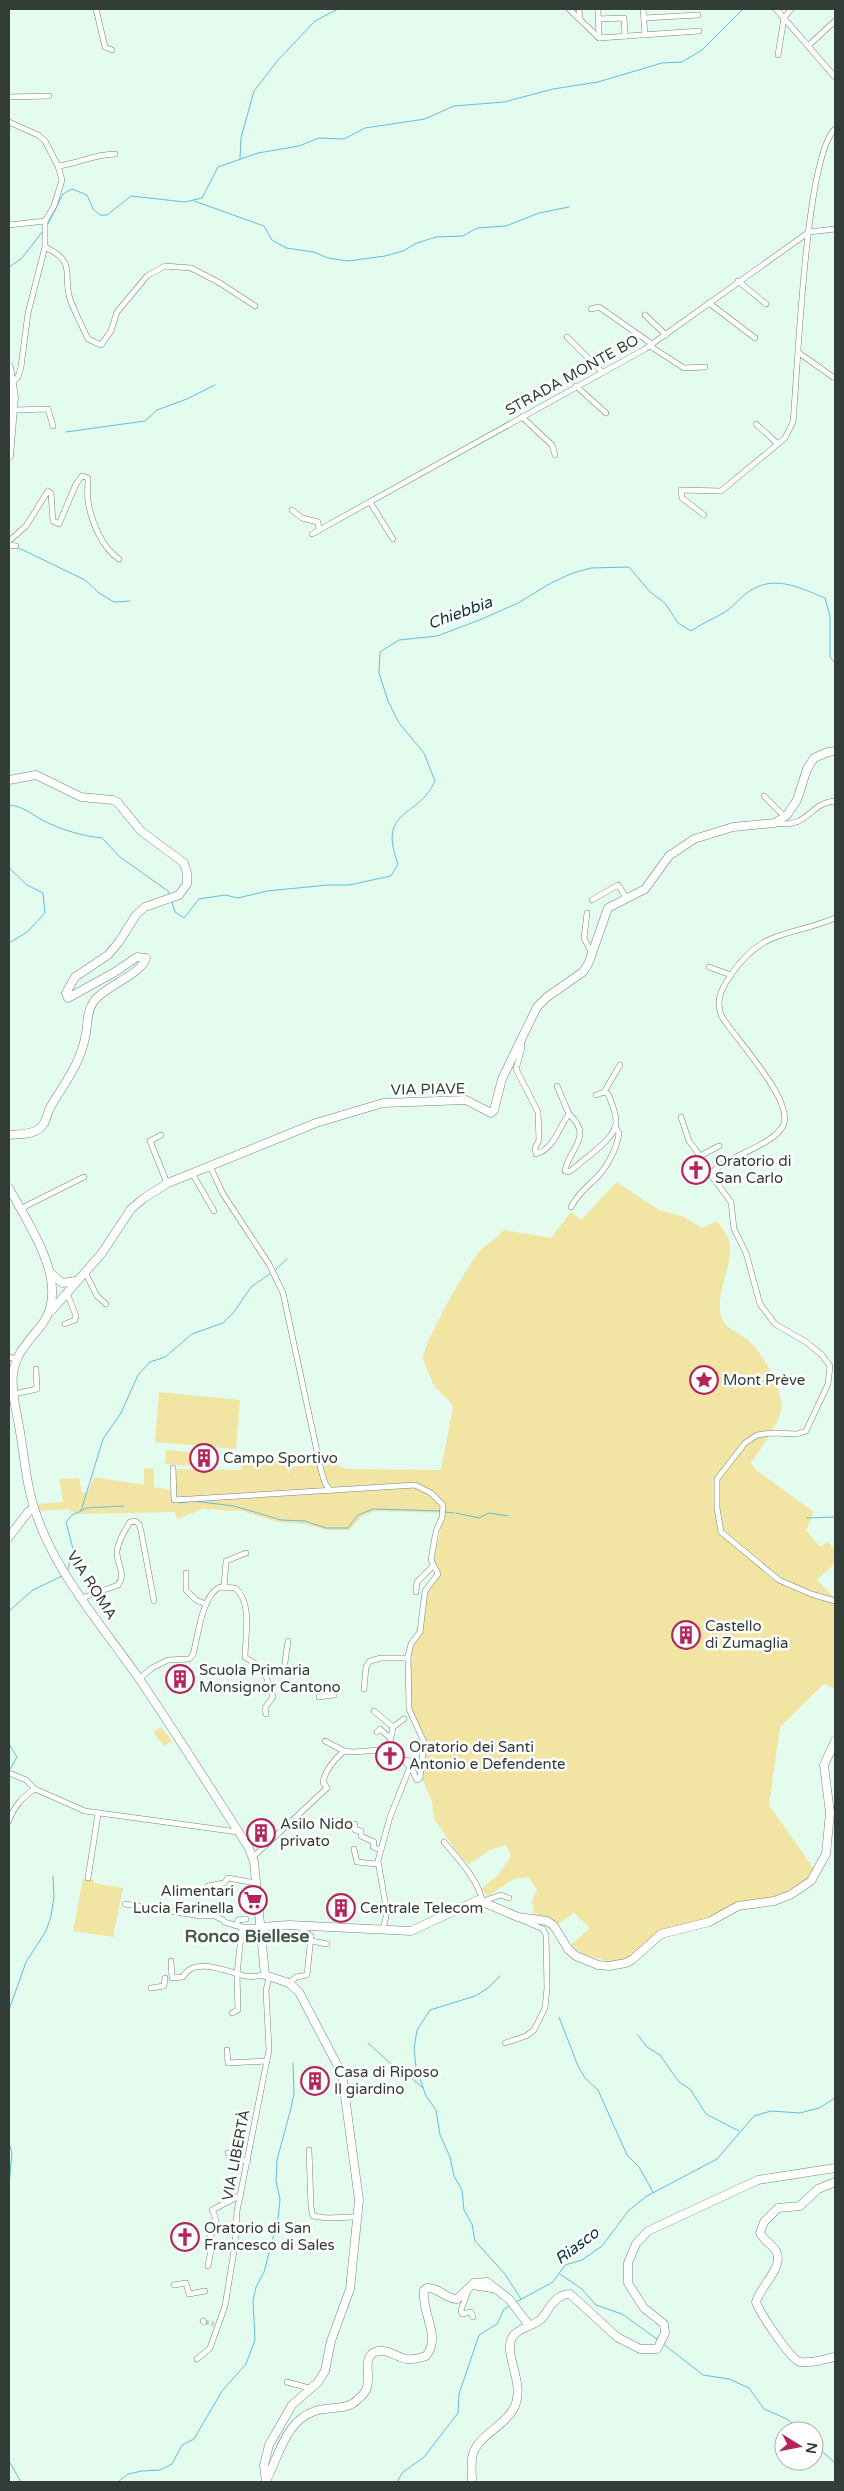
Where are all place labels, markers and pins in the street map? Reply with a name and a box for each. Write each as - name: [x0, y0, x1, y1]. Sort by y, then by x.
- place label: Oratorio di San Carlo: [715, 1152, 792, 1187]
- church icon: Oratorio di San Carlo: [681, 1155, 711, 1185]
- place icon: Mont Prève: [689, 1365, 719, 1395]
- place label: Mont Prève: [723, 1371, 805, 1389]
- building icon: Campo Sportivo: [189, 1443, 219, 1473]
- place label: Campo Sportivo: [223, 1449, 338, 1467]
- place label: Castello di Zumaglia: [705, 1617, 788, 1652]
- building icon: Castello di Zumaglia: [671, 1620, 701, 1650]
- place label: Scuola Primaria Monsignor Cantono: [199, 1661, 341, 1696]
- building icon: Scuola Primaria Monsignor Cantono: [165, 1664, 195, 1694]
- place label: Oratorio dei Santi Antonio e Defendente: [409, 1738, 566, 1773]
- church icon: Oratorio dei Santi Antonio e Defendente: [375, 1741, 405, 1771]
- place label: Asilo Nido privato: [280, 1815, 353, 1850]
- building icon: Asilo Nido privato: [246, 1818, 276, 1848]
- place label: Alimentari Lucia Farinella: [133, 1882, 234, 1917]
- supermarket icon: Alimentari Lucia Farinella: [238, 1885, 268, 1915]
- building icon: Centrale Telecom: [326, 1893, 356, 1923]
- place label: Centrale Telecom: [360, 1899, 483, 1917]
- place label: Casa di Riposo Il giardino: [334, 2063, 439, 2098]
- building icon: Casa di Riposo Il giardino: [300, 2066, 330, 2096]
- place label: Oratorio di San Francesco di Sales: [204, 2219, 335, 2254]
- church icon: Oratorio di San Francesco di Sales: [170, 2222, 200, 2252]

